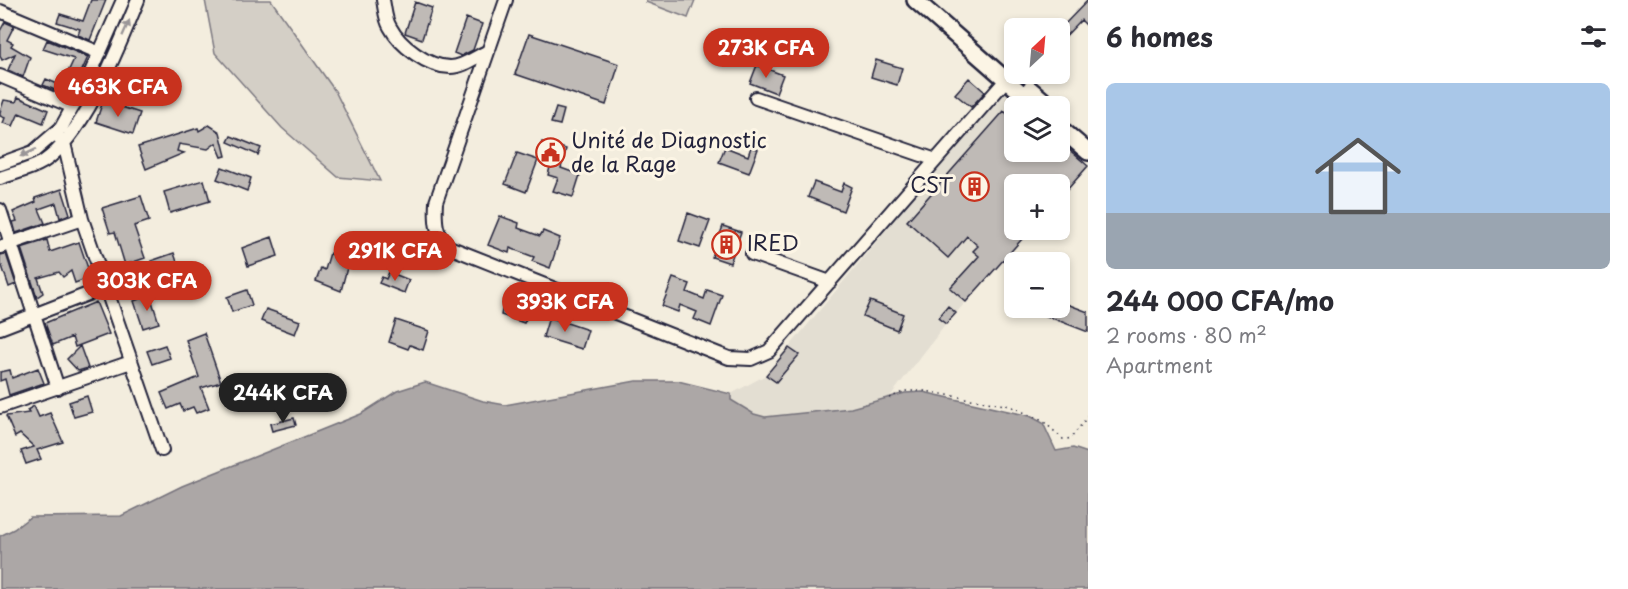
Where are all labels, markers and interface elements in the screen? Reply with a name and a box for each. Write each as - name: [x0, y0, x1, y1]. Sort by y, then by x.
- text: 6 homes: [1106, 17, 1213, 56]
- one-way arrow: [121, 18, 131, 36]
- north arrow: [1004, 18, 1070, 84]
- map controls: [1004, 18, 1070, 318]
- icon: filters: [1577, 20, 1610, 53]
- pin: 273K CFA: [704, 28, 828, 79]
- text: 273K CFA: [717, 32, 815, 62]
- pin: 463K CFA: [56, 67, 180, 118]
- text: 463K CFA: [68, 71, 168, 101]
- button: layers: [1004, 96, 1070, 162]
- icon: home: [1304, 122, 1412, 230]
- place label: Unité de Diagnostic de la Rage: [571, 123, 767, 179]
- public building icon: Unité de Diagnostic de la Rage: [534, 137, 566, 169]
- one-way arrow: [19, 149, 36, 158]
- place label: CST: [910, 168, 954, 200]
- building icon: CST: [958, 170, 990, 202]
- button: +: [1004, 174, 1070, 240]
- place label: IRED: [747, 226, 799, 258]
- building icon: IRED: [710, 228, 742, 260]
- pin: 291K CFA: [333, 231, 457, 282]
- text: 291K CFA: [348, 235, 442, 265]
- button: −: [1004, 252, 1070, 318]
- pin: 303K CFA: [85, 261, 209, 312]
- text: 303K CFA: [97, 265, 197, 295]
- text: 244 000 CFA/mo: [1106, 281, 1334, 320]
- pin: 393K CFA: [503, 282, 627, 333]
- text: 393K CFA: [516, 286, 614, 316]
- text: 2 rooms · 80 m²: [1106, 320, 1267, 350]
- text: Apartment: [1106, 350, 1213, 380]
- pin: 244K CFA: [221, 373, 345, 424]
- text: 244K CFA: [233, 377, 333, 407]

